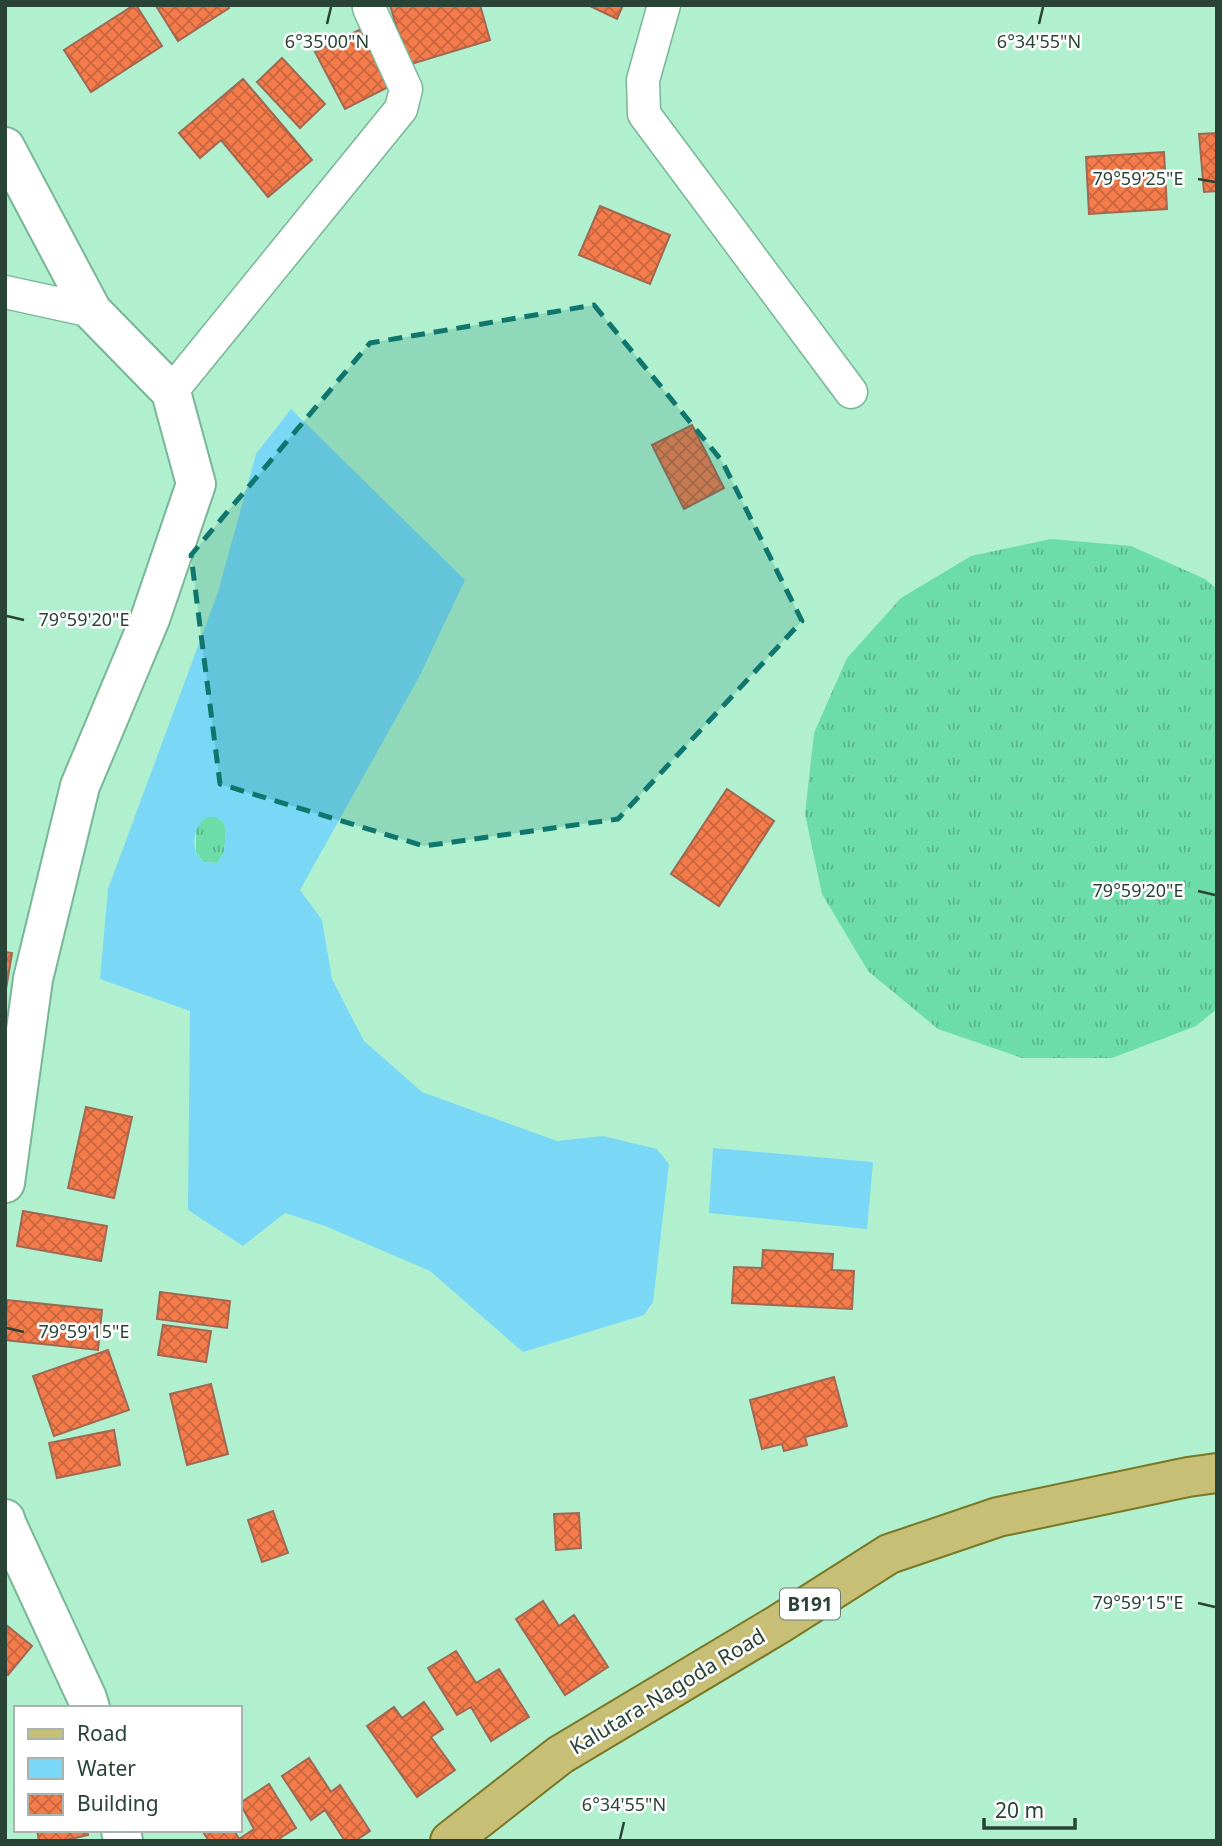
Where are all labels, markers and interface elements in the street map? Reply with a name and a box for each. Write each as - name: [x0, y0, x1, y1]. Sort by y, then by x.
- text: 6°35'00"N: [285, 29, 369, 53]
- text: 6°34'55"N: [997, 29, 1081, 53]
- text: 79°59'25"E: [1093, 166, 1183, 190]
- text: 79°59'20"E: [39, 607, 129, 631]
- text: 79°59'20"E: [1093, 878, 1183, 902]
- text: 79°59'15"E: [39, 1319, 129, 1343]
- road number: B191: [780, 1588, 840, 1620]
- text: 79°59'15"E: [1093, 1590, 1183, 1614]
- street label: Kalutara-Nagoda Road: [564, 1621, 770, 1761]
- legend: [14, 1706, 242, 1832]
- text: Road: [77, 1719, 127, 1747]
- text: Water: [77, 1754, 136, 1782]
- scale bar: [984, 1786, 1075, 1830]
- text: Building: [77, 1789, 159, 1817]
- text: 6°34'55"N: [582, 1792, 666, 1816]
- text: 20 m: [995, 1796, 1044, 1824]

